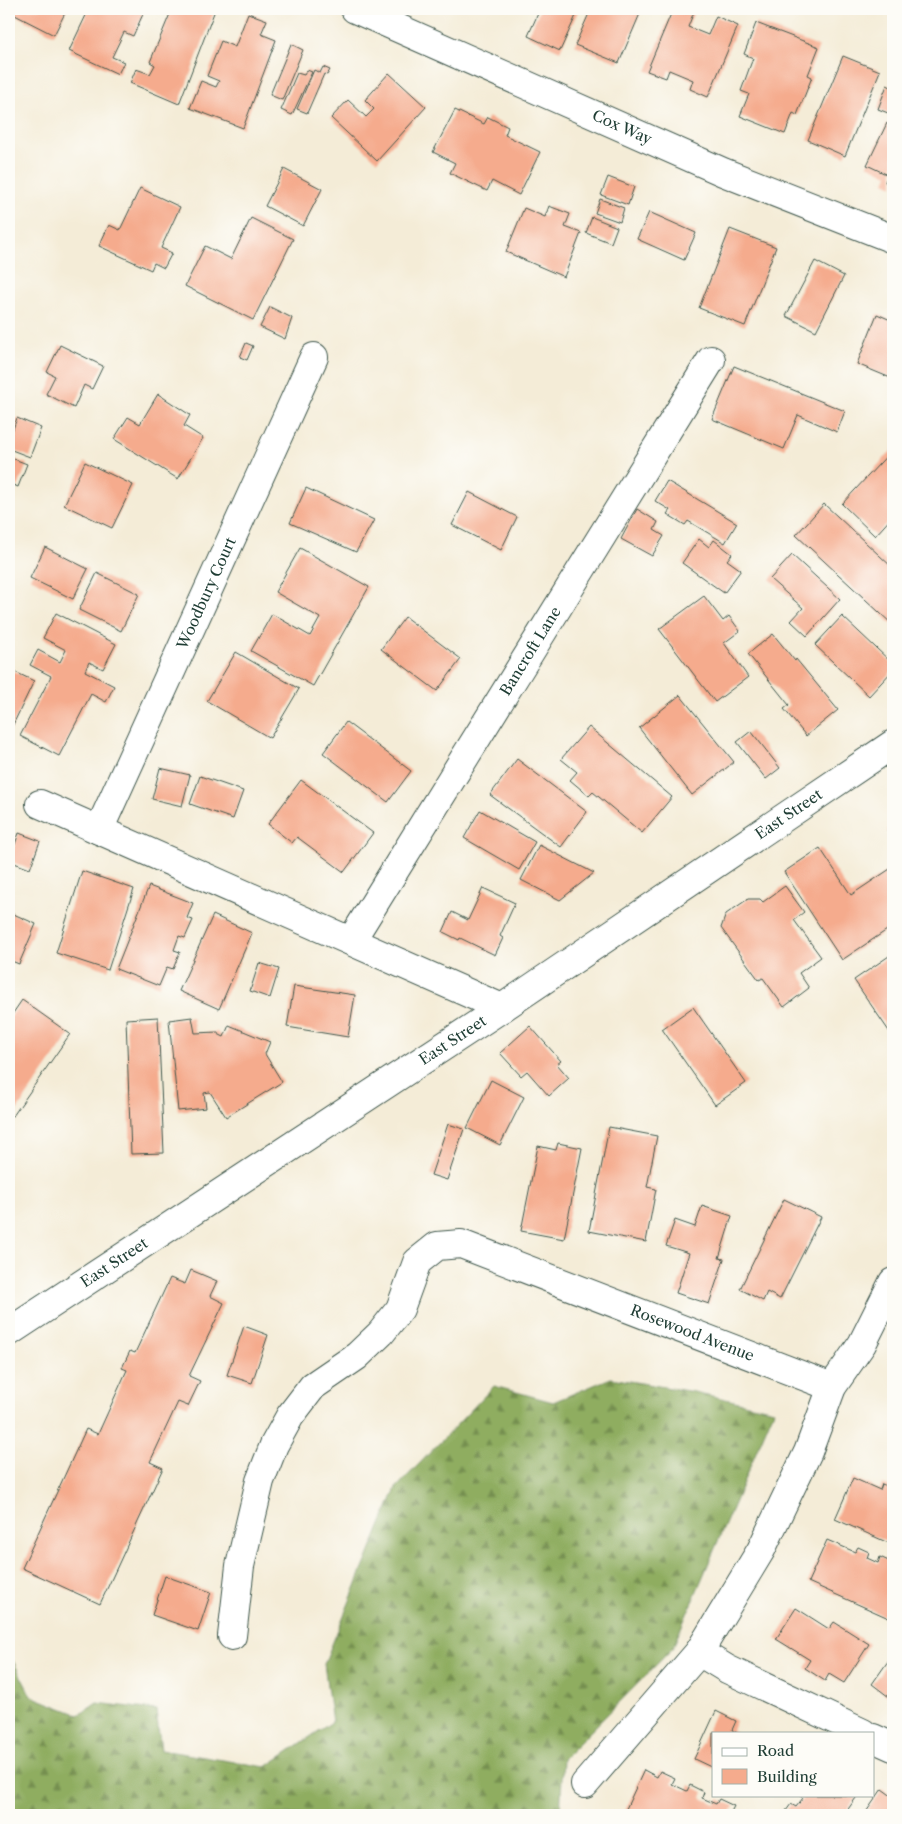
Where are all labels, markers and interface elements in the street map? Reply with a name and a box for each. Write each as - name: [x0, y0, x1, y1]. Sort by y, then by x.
- street label: Cox Way: [589, 105, 656, 149]
- street label: Woodbury Court: [172, 533, 240, 653]
- street label: Bancroft Lane: [496, 603, 565, 699]
- street label: East Street: [751, 784, 826, 843]
- street label: East Street: [415, 1011, 490, 1069]
- street label: East Street: [77, 1233, 152, 1291]
- street label: Rosewood Avenue: [628, 1300, 757, 1365]
- legend: [712, 1732, 874, 1796]
- text: Road: [757, 1741, 794, 1760]
- text: Building: [757, 1767, 817, 1786]

